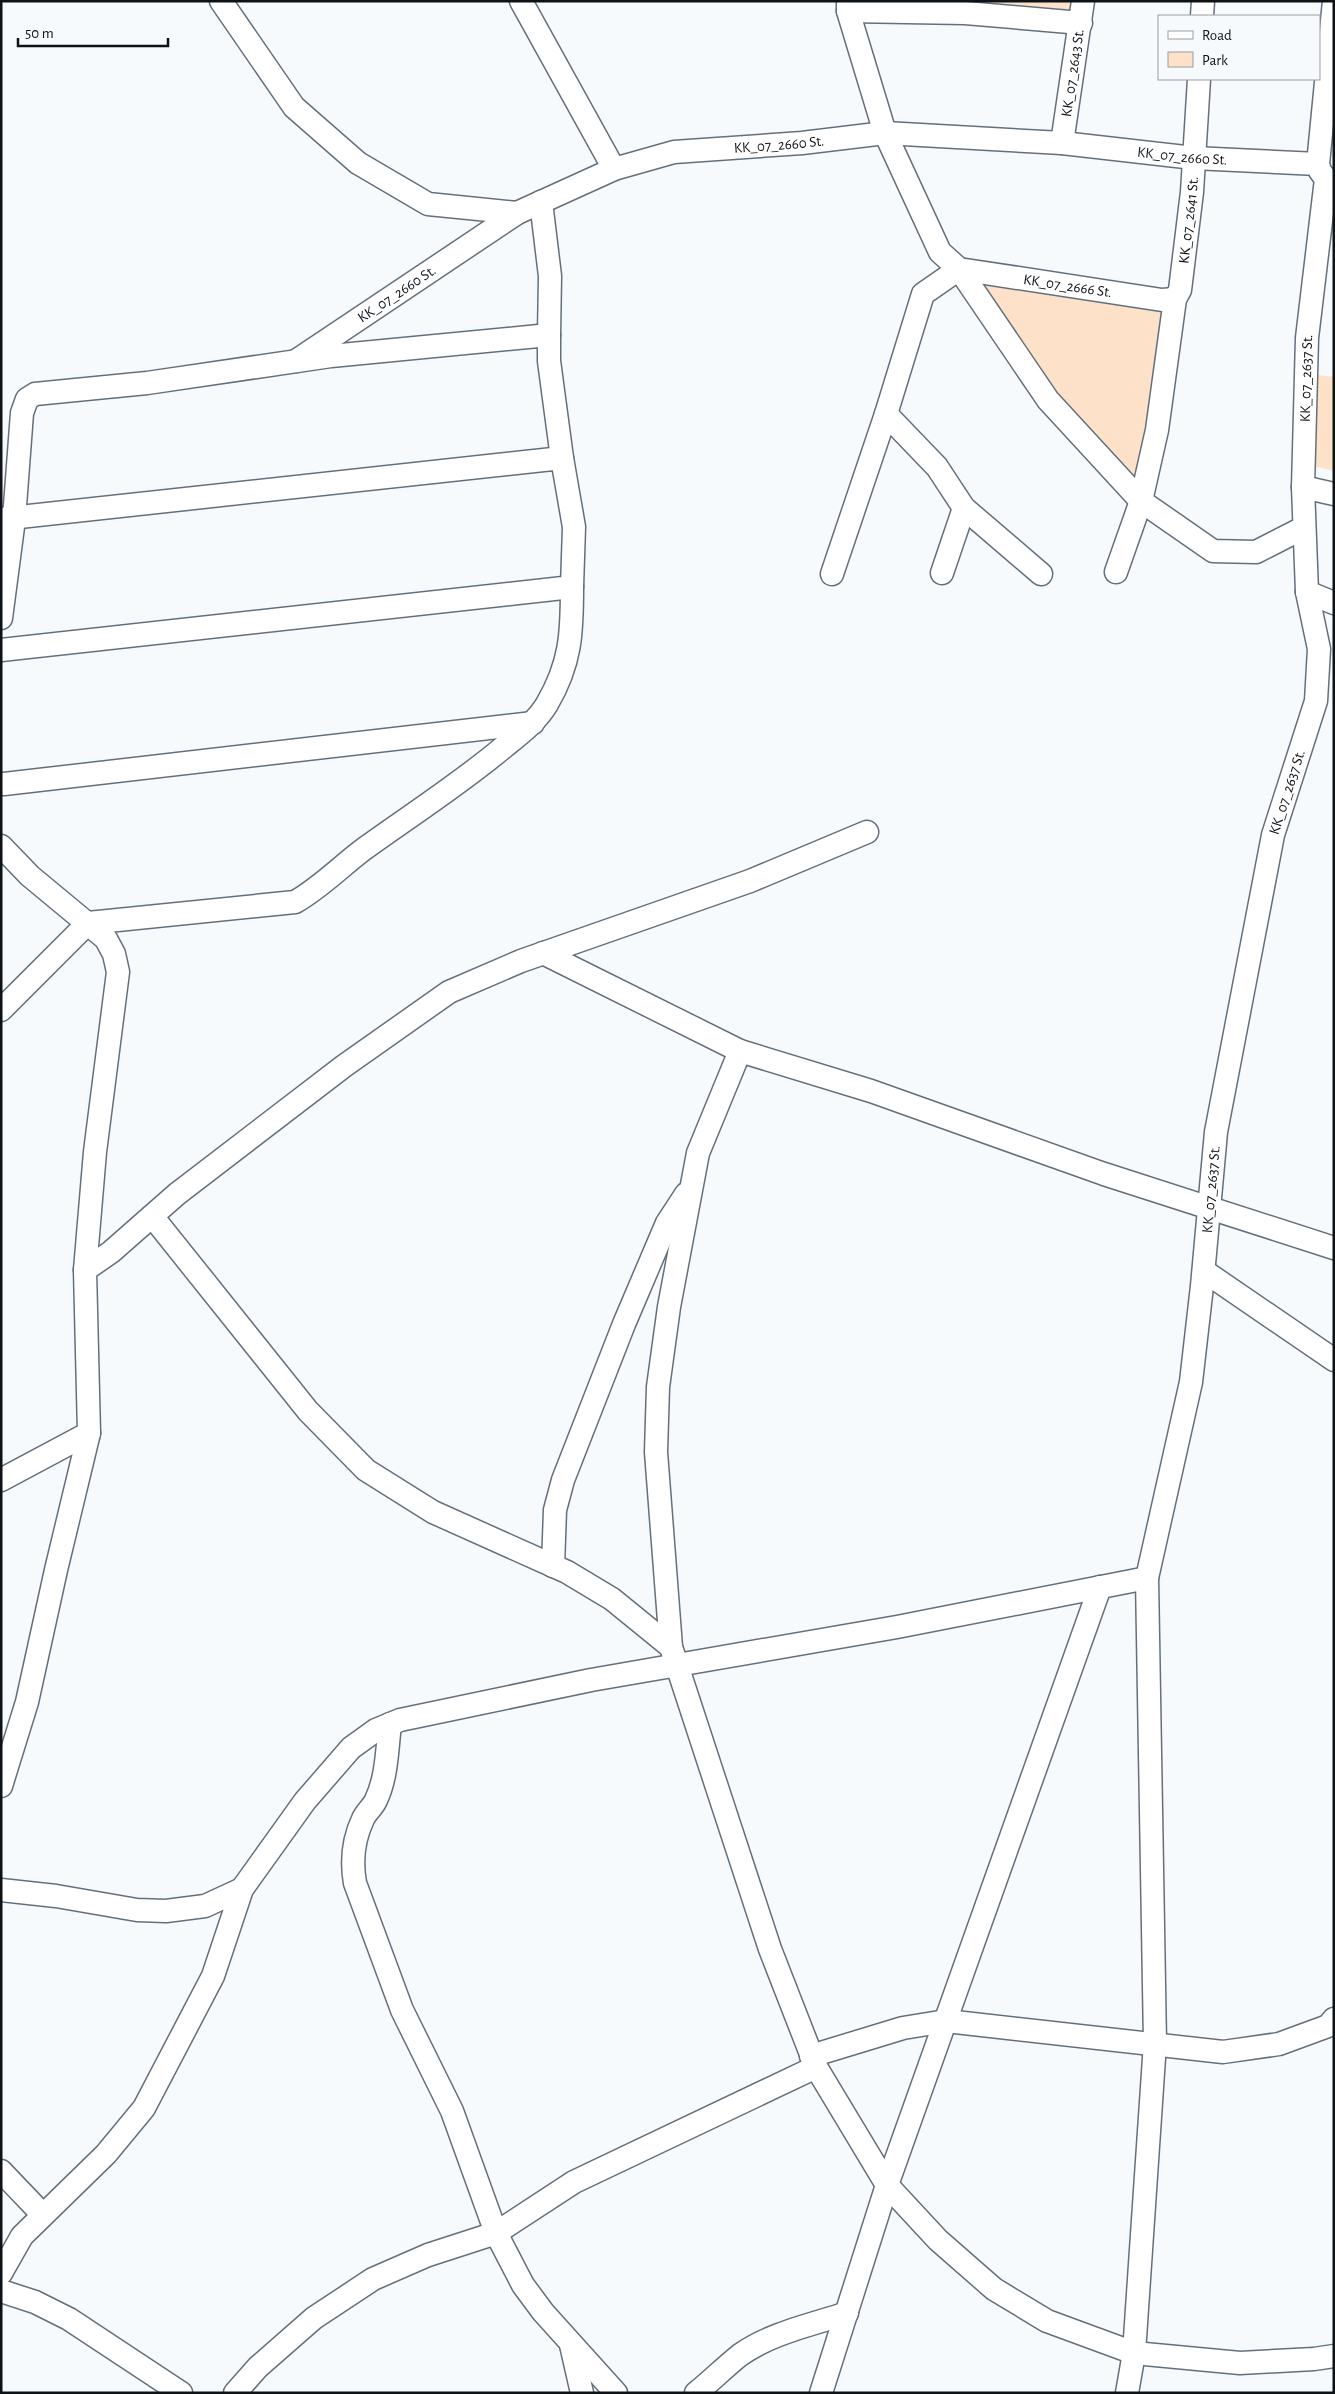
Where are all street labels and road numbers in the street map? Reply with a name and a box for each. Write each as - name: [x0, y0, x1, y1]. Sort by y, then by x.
- street label: KK_07_2643 St.: [1059, 28, 1087, 118]
- street label: KK_07_2660 St.: [733, 133, 825, 156]
- street label: KK_07_2660 St.: [1136, 145, 1228, 168]
- street label: KK_07_2641 St.: [1176, 176, 1201, 265]
- street label: KK_07_2660 St.: [355, 263, 439, 325]
- street label: KK_07_2666 St.: [1022, 272, 1113, 300]
- street label: KK_07_2637 St.: [1298, 333, 1315, 422]
- street label: KK_07_2637 St.: [1267, 748, 1308, 836]
- street label: KK_07_2637 St.: [1200, 1145, 1223, 1234]

